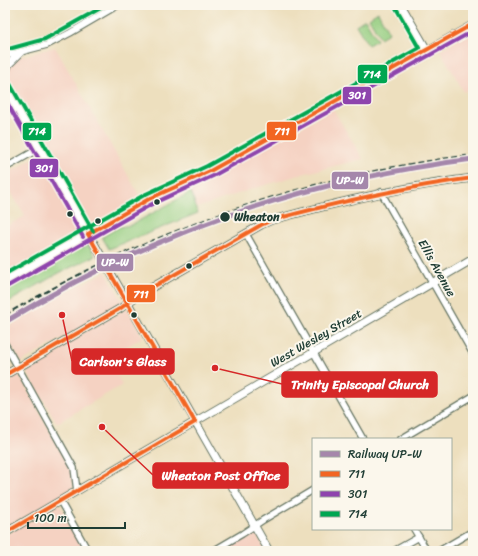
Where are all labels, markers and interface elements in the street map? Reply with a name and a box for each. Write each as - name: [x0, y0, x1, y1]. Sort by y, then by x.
- line badge: 714: [357, 64, 388, 84]
- text: 714: [363, 65, 381, 84]
- line badge: 301: [342, 86, 372, 105]
- text: 301: [347, 86, 366, 105]
- line badge: 711: [266, 121, 297, 141]
- line badge: 714: [22, 122, 52, 141]
- text: 714: [28, 122, 46, 141]
- text: 711: [274, 122, 290, 141]
- line badge: 301: [29, 158, 59, 178]
- text: 301: [34, 159, 53, 178]
- line badge: UP-W: [331, 171, 369, 190]
- text: UP-W: [336, 171, 364, 190]
- unlabelled marker: [152, 197, 162, 207]
- place label: Wheaton: [234, 206, 280, 228]
- unlabelled marker: [65, 209, 75, 219]
- marker: Wheaton: [218, 210, 232, 224]
- unlabelled marker: [93, 216, 103, 226]
- street label: Ellis Avenue: [412, 235, 462, 301]
- line badge: UP-W: [96, 253, 134, 272]
- text: UP-W: [101, 253, 129, 272]
- unlabelled marker: [184, 261, 194, 271]
- line badge: 711: [126, 284, 156, 303]
- text: 711: [133, 285, 149, 304]
- street label: West Wesley Street: [266, 303, 366, 373]
- unlabelled marker: [129, 310, 139, 320]
- callout: Carlson's Glass: [72, 349, 174, 374]
- text: Carlson's Glass: [78, 350, 168, 373]
- callout: Trinity Episcopal Church: [282, 372, 437, 397]
- text: Trinity Episcopal Church: [291, 373, 429, 396]
- legend: [312, 438, 452, 530]
- text: Railway UP-W: [348, 443, 422, 465]
- callout: Wheaton Post Office: [153, 463, 288, 488]
- text: 711: [348, 463, 365, 485]
- text: Wheaton Post Office: [162, 464, 281, 487]
- text: 301: [348, 483, 367, 505]
- text: 714: [348, 503, 368, 525]
- scale bar: [28, 504, 125, 530]
- text: 100 m: [34, 507, 67, 529]

